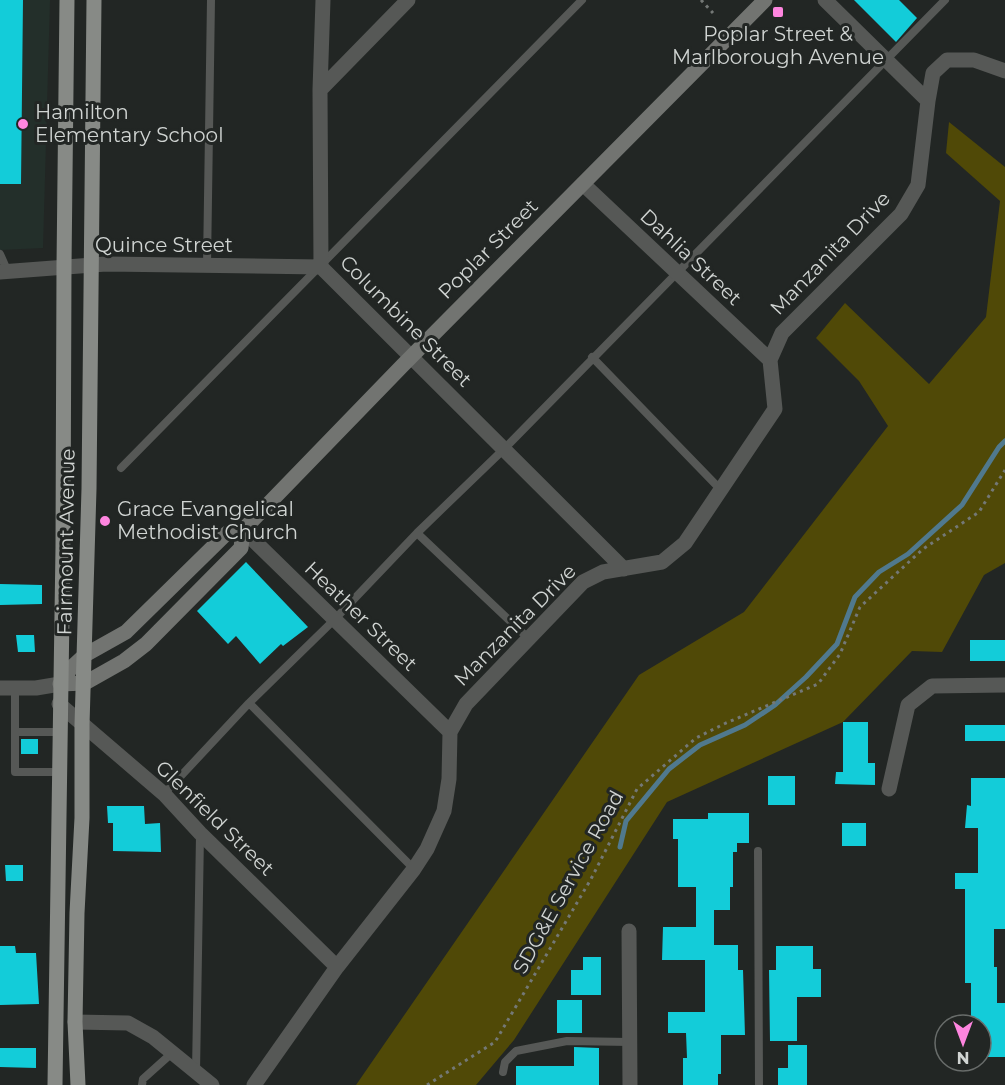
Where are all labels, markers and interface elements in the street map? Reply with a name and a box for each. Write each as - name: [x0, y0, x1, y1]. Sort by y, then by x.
- marker: Poplar Street & Marlborough Avenue: [771, 5, 785, 19]
- place label: Poplar Street & Marlborough Avenue: [672, 22, 884, 69]
- place label: Hamilton Elementary School: [35, 100, 224, 147]
- marker: Hamilton Elementary School: [16, 117, 30, 131]
- street label: Manzanita Drive: [765, 186, 895, 320]
- street label: Poplar Street: [433, 194, 543, 304]
- street label: Dahlia Street: [635, 204, 747, 310]
- street label: Quince Street: [95, 233, 233, 257]
- street label: Columbine Street: [335, 250, 477, 392]
- street label: Fairmount Avenue: [52, 448, 80, 636]
- place label: Grace Evangelical Methodist Church: [117, 497, 298, 544]
- marker: Grace Evangelical Methodist Church: [98, 514, 112, 528]
- street label: Heather Street: [300, 556, 422, 676]
- street label: Manzanita Drive: [449, 559, 581, 691]
- street label: Glenfield Street: [151, 755, 279, 881]
- street label: SDG&E Service Road: [508, 786, 628, 978]
- north arrow: [933, 1013, 993, 1073]
- text: N: [957, 1048, 969, 1067]

